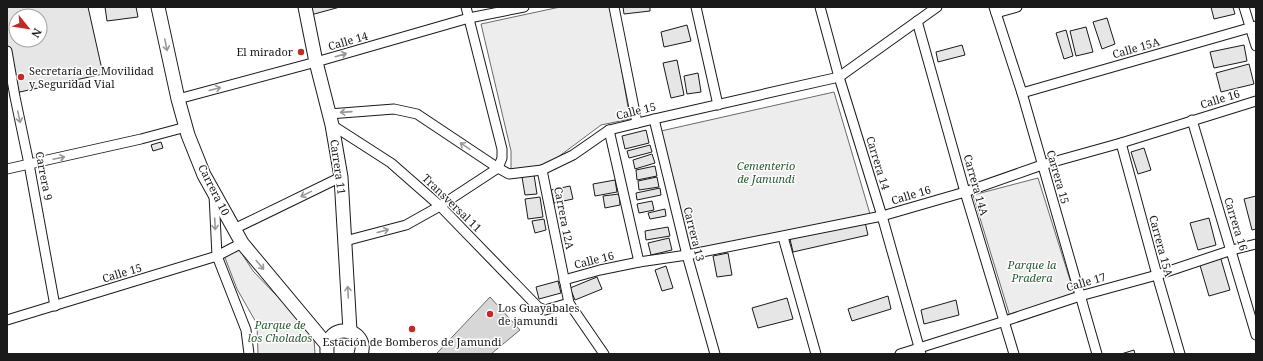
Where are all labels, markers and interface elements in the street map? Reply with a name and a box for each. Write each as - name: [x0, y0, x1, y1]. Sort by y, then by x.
- north arrow: [8, 8, 48, 48]
- text: N: [28, 26, 46, 41]
- street label: Calle 14: [326, 28, 370, 53]
- street label: Calle 15A: [1110, 34, 1162, 61]
- one-way arrow: [163, 38, 171, 51]
- place label: El mirador: [237, 44, 294, 59]
- marker: El mirador: [296, 47, 306, 57]
- one-way arrow: [334, 51, 347, 58]
- place label: Secretaría de Movilidad y Seguridad Vial: [29, 63, 154, 91]
- marker: Secretaría de Movilidad y Seguridad Vial: [16, 72, 26, 82]
- one-way arrow: [209, 85, 222, 92]
- street label: Calle 16: [1198, 85, 1242, 112]
- street label: Calle 15: [614, 98, 657, 123]
- one-way arrow: [340, 109, 353, 116]
- one-way arrow: [16, 110, 24, 123]
- street label: Carrera 14: [863, 134, 894, 192]
- street label: Carrera 11: [327, 138, 350, 195]
- one-way arrow: [460, 142, 471, 150]
- street label: Carrera 15: [1044, 148, 1073, 206]
- street label: Carrera 9: [32, 150, 57, 202]
- street label: Carrera 14A: [961, 152, 992, 218]
- one-way arrow: [52, 153, 65, 161]
- park label: Cementerio de Jamundi: [737, 158, 795, 186]
- street label: Carrera 10: [195, 162, 234, 218]
- street label: Transversal 11: [419, 170, 485, 235]
- street label: Calle 16: [889, 181, 933, 208]
- street label: Carrera 12A: [551, 185, 578, 251]
- one-way arrow: [300, 191, 312, 198]
- street label: Carrera 16: [1221, 195, 1252, 253]
- street label: Carrera 13: [680, 205, 708, 263]
- street label: Carrera 15A: [1146, 213, 1177, 279]
- one-way arrow: [212, 217, 219, 230]
- one-way arrow: [376, 227, 389, 234]
- street label: Calle 16: [572, 247, 615, 272]
- park label: Parque la Pradera: [1007, 257, 1057, 285]
- street label: Calle 15: [100, 259, 144, 286]
- one-way arrow: [256, 259, 265, 270]
- street label: Calle 17: [1064, 269, 1108, 294]
- one-way arrow: [344, 286, 352, 299]
- place label: Los Guayabales de jamundi: [498, 300, 579, 328]
- marker: Los Guayabales de jamundi: [485, 309, 495, 319]
- park label: Parque de los Cholados: [248, 317, 312, 345]
- marker: Estación de Bomberos de Jamundi: [407, 324, 417, 334]
- place label: Estación de Bomberos de Jamundi: [323, 334, 502, 349]

